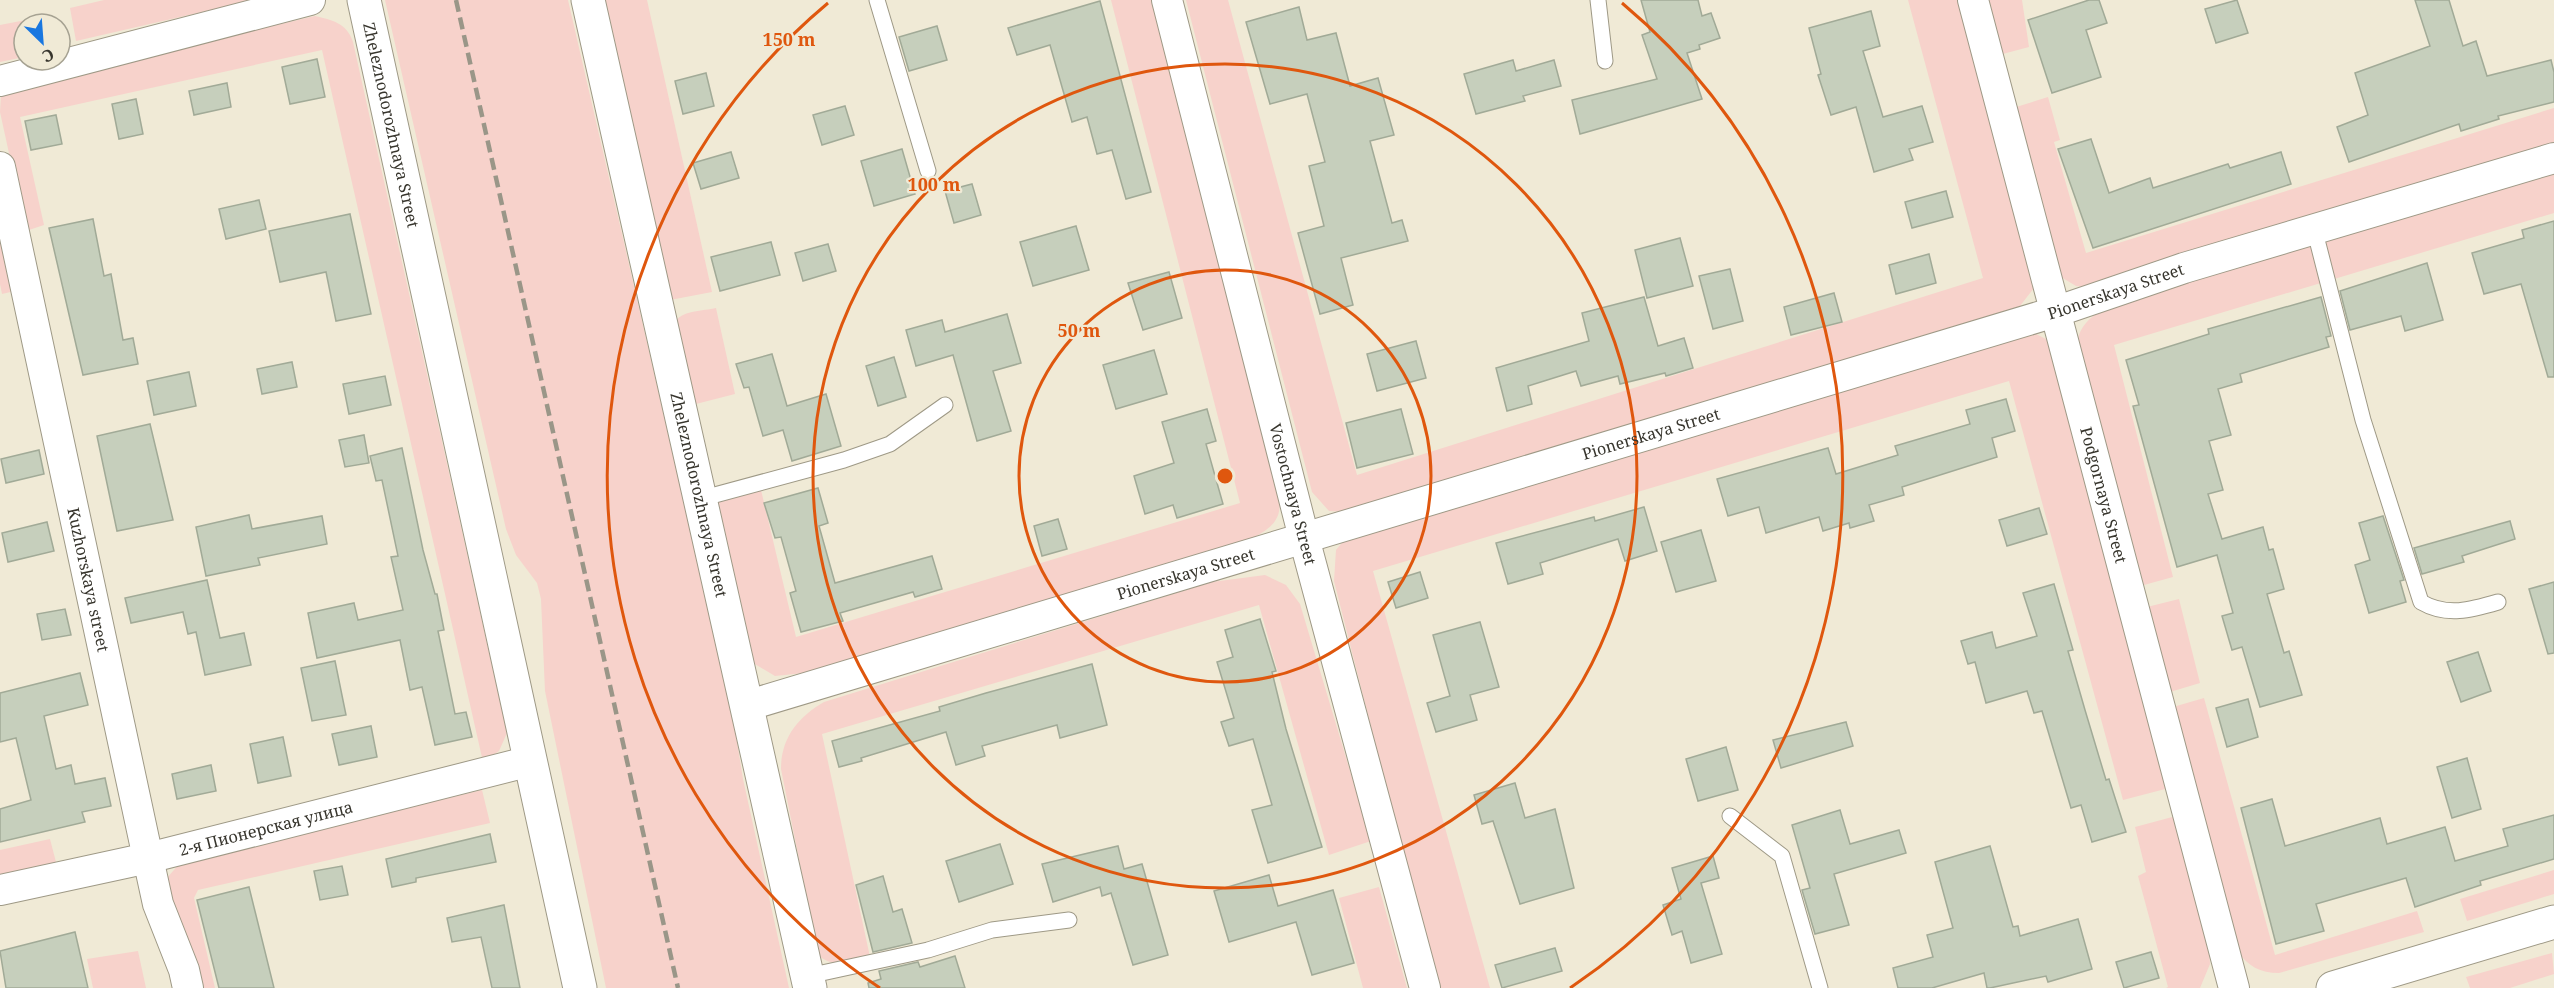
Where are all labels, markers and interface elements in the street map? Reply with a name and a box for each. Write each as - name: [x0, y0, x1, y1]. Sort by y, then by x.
- north arrow: [12, 12, 72, 72]
- street label: Zheleznodorozhnaya Street: [358, 20, 425, 230]
- text: 150 m: [763, 27, 816, 51]
- text: С: [39, 43, 58, 68]
- text: 100 m: [908, 172, 961, 196]
- street label: Pionerskaya Street: [2045, 258, 2187, 325]
- text: 50 m: [1058, 318, 1101, 342]
- street label: Zheleznodorozhnaya Street: [665, 390, 733, 600]
- street label: Pionerskaya Street: [1579, 402, 1723, 465]
- street label: Vostochnaya Street: [1264, 421, 1322, 568]
- street label: Podgornaya Street: [2075, 425, 2132, 566]
- centre of rings: [1215, 466, 1235, 486]
- street label: Kuzhorskaya street: [62, 506, 115, 654]
- street label: Pionerskaya Street: [1114, 543, 1257, 605]
- street label: 2-я Пионерская улица: [177, 796, 355, 861]

